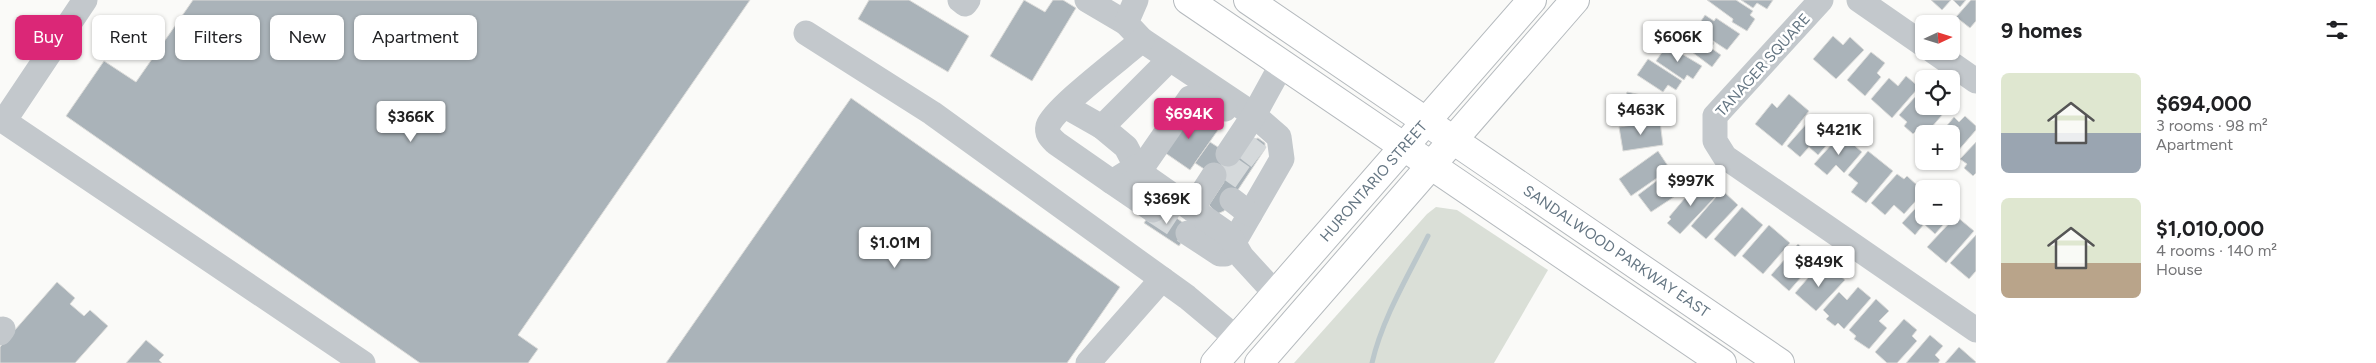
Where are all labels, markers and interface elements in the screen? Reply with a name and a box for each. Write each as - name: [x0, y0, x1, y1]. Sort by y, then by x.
- street label: TANAGER SQUARE: [1712, 10, 1814, 120]
- chip: Buy: [15, 15, 82, 60]
- chip: Rent: [92, 15, 165, 60]
- chip: Filters: [175, 15, 260, 60]
- chip: New: [270, 15, 344, 60]
- chip: Apartment: [354, 15, 477, 60]
- north arrow: [1915, 15, 1960, 60]
- map controls: [1915, 15, 1960, 225]
- icon: filters: [2323, 16, 2351, 44]
- text: 9 homes: [2001, 18, 2082, 43]
- pin: $606K: [1643, 20, 1713, 63]
- text: $606K: [1654, 27, 1702, 46]
- button: locate: [1915, 70, 1960, 115]
- text: $694,000: [2156, 91, 2252, 116]
- icon: home: [2041, 93, 2101, 153]
- pin: $463K: [1606, 94, 1676, 136]
- pin: $694K: [1154, 98, 1224, 140]
- pin: $366K: [376, 100, 446, 143]
- text: $463K: [1617, 100, 1665, 119]
- text: $694K: [1165, 104, 1213, 123]
- text: $366K: [388, 107, 434, 126]
- pin: $421K: [1804, 114, 1874, 156]
- text: 3 rooms · 98 m²: [2156, 116, 2268, 135]
- street label: HURONTARIO STREET: [1316, 117, 1431, 245]
- text: $421K: [1816, 120, 1862, 139]
- button: +: [1915, 125, 1960, 170]
- text: Apartment: [2156, 135, 2233, 154]
- pin: $997K: [1656, 164, 1726, 207]
- text: $997K: [1668, 171, 1714, 190]
- button: −: [1915, 180, 1960, 225]
- street label: SANDALWOOD PARKWAY EAST: [1520, 181, 1714, 322]
- pin: $369K: [1132, 182, 1202, 225]
- text: $369K: [1144, 189, 1190, 208]
- text: $1,010,000: [2156, 216, 2264, 241]
- icon: home: [2041, 218, 2101, 278]
- pin: $1.01M: [854, 226, 936, 269]
- text: $1.01M: [870, 233, 920, 252]
- text: 4 rooms · 140 m²: [2156, 241, 2277, 260]
- pin: $849K: [1784, 246, 1854, 288]
- text: $849K: [1795, 252, 1843, 271]
- text: House: [2156, 260, 2202, 279]

